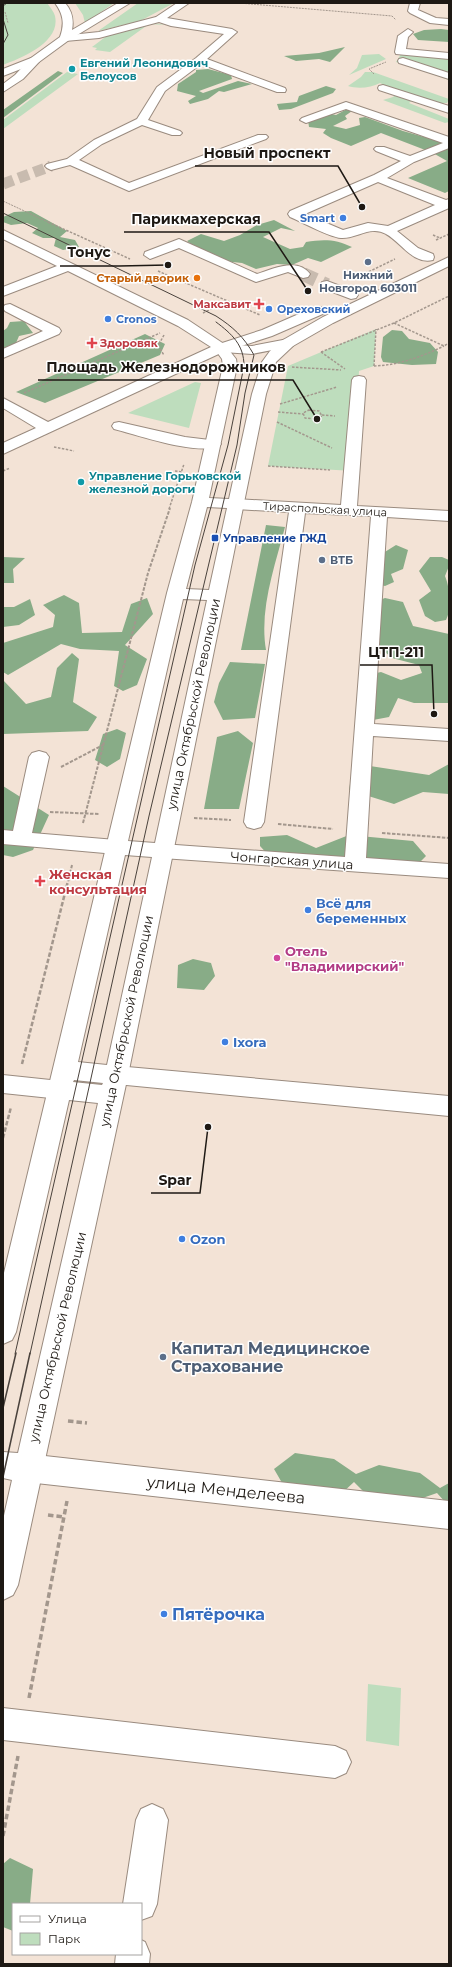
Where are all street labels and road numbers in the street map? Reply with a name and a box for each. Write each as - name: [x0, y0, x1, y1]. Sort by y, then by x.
- street label: Тираспольская улица: [263, 499, 387, 519]
- street label: улица Октябрьской Революции: [163, 597, 223, 812]
- street label: Чонгарская улица: [230, 848, 354, 872]
- street label: улица Октябрьской Революции: [96, 914, 156, 1129]
- street label: улица Октябрьской Революции: [25, 1230, 89, 1445]
- street label: улица Менделеева: [145, 1472, 306, 1508]

